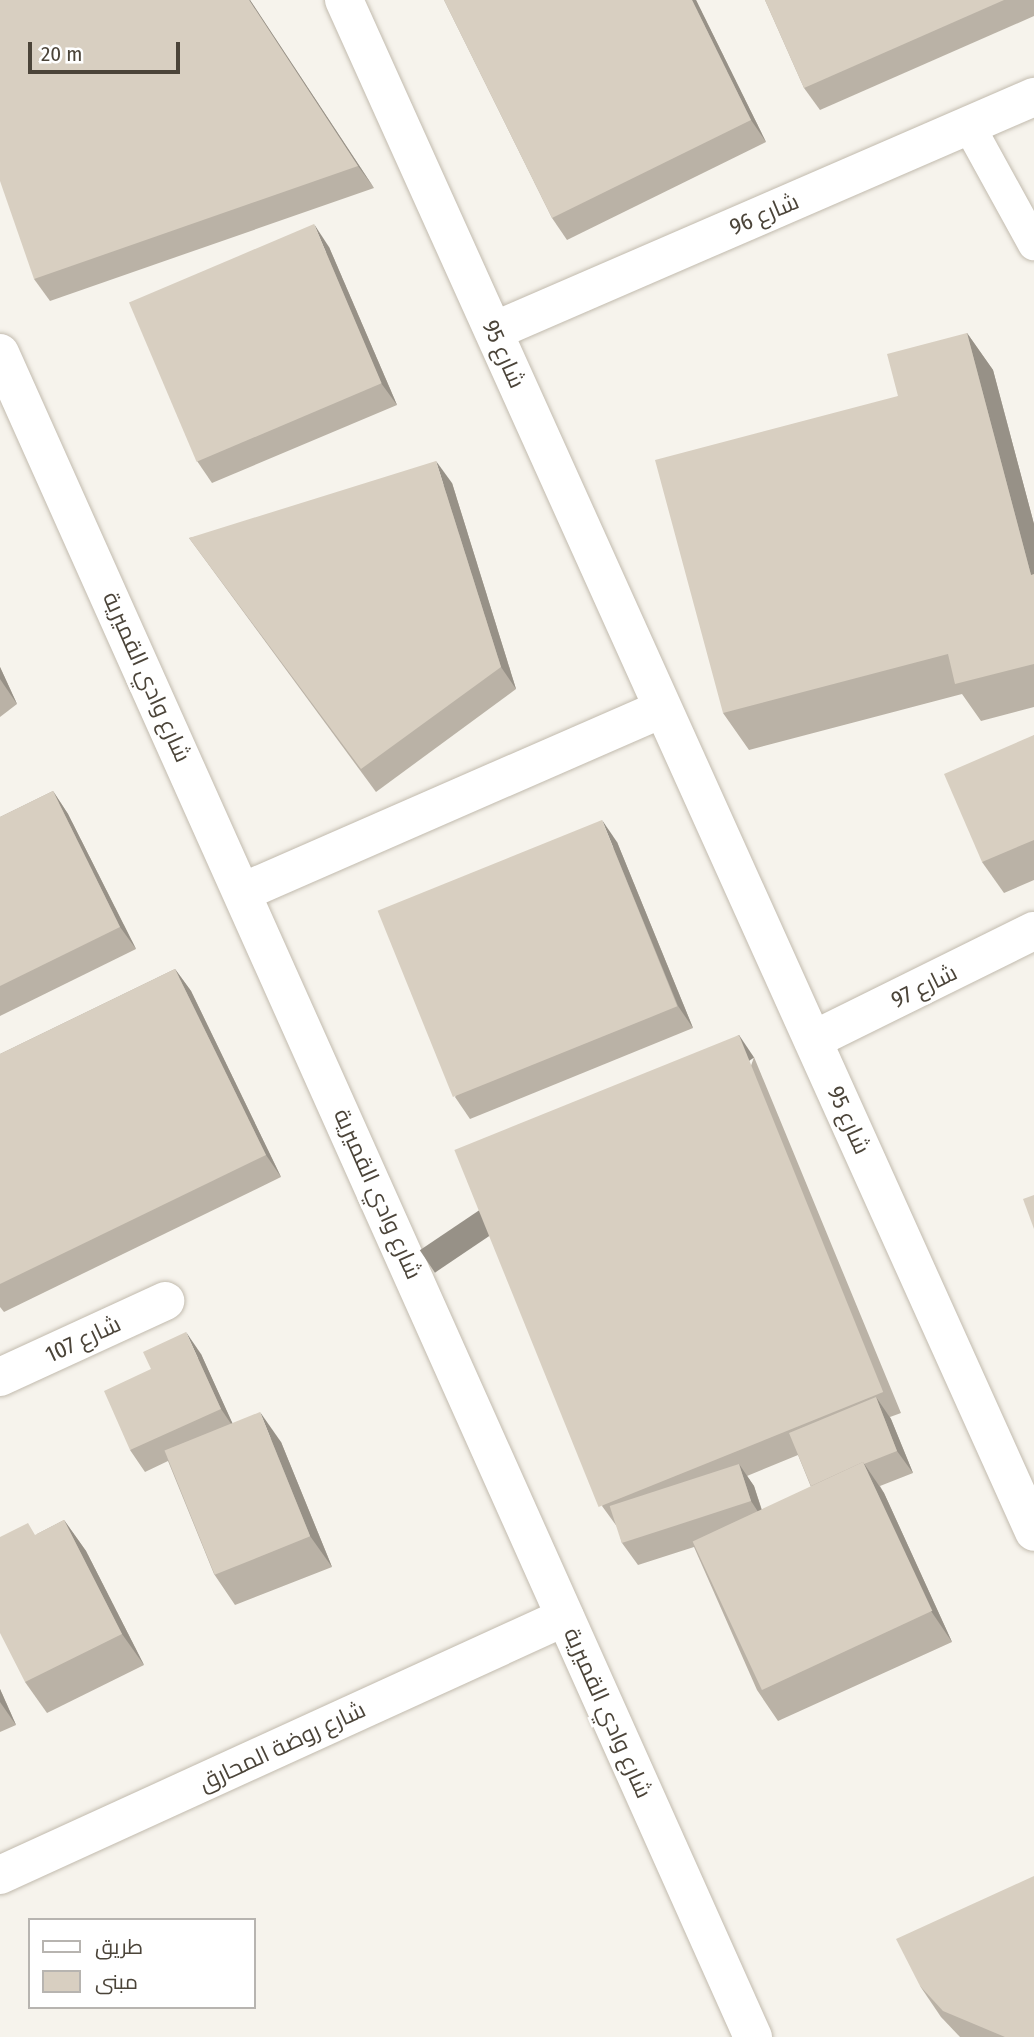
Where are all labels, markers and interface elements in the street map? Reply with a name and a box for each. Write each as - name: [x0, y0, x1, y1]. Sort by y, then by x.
- scale bar: [32, 28, 184, 72]
- text: 20 m: [41, 41, 82, 67]
- street label: شارع 96: [725, 187, 803, 241]
- street label: شارع 95: [477, 316, 531, 392]
- street label: شارع وادي القميرية: [97, 588, 197, 766]
- street label: شارع 97: [886, 958, 962, 1014]
- street label: شارع 95: [822, 1082, 876, 1158]
- street label: شارع وادي القميرية: [328, 1105, 428, 1283]
- street label: شارع 107: [41, 1310, 125, 1368]
- street label: شارع وادي القميرية: [558, 1624, 658, 1802]
- street label: شارع روضة المحارق: [194, 1695, 370, 1797]
- legend: [28, 1918, 256, 2009]
- text: طريق: [95, 1934, 143, 1960]
- text: مبنى: [95, 1969, 138, 1995]

